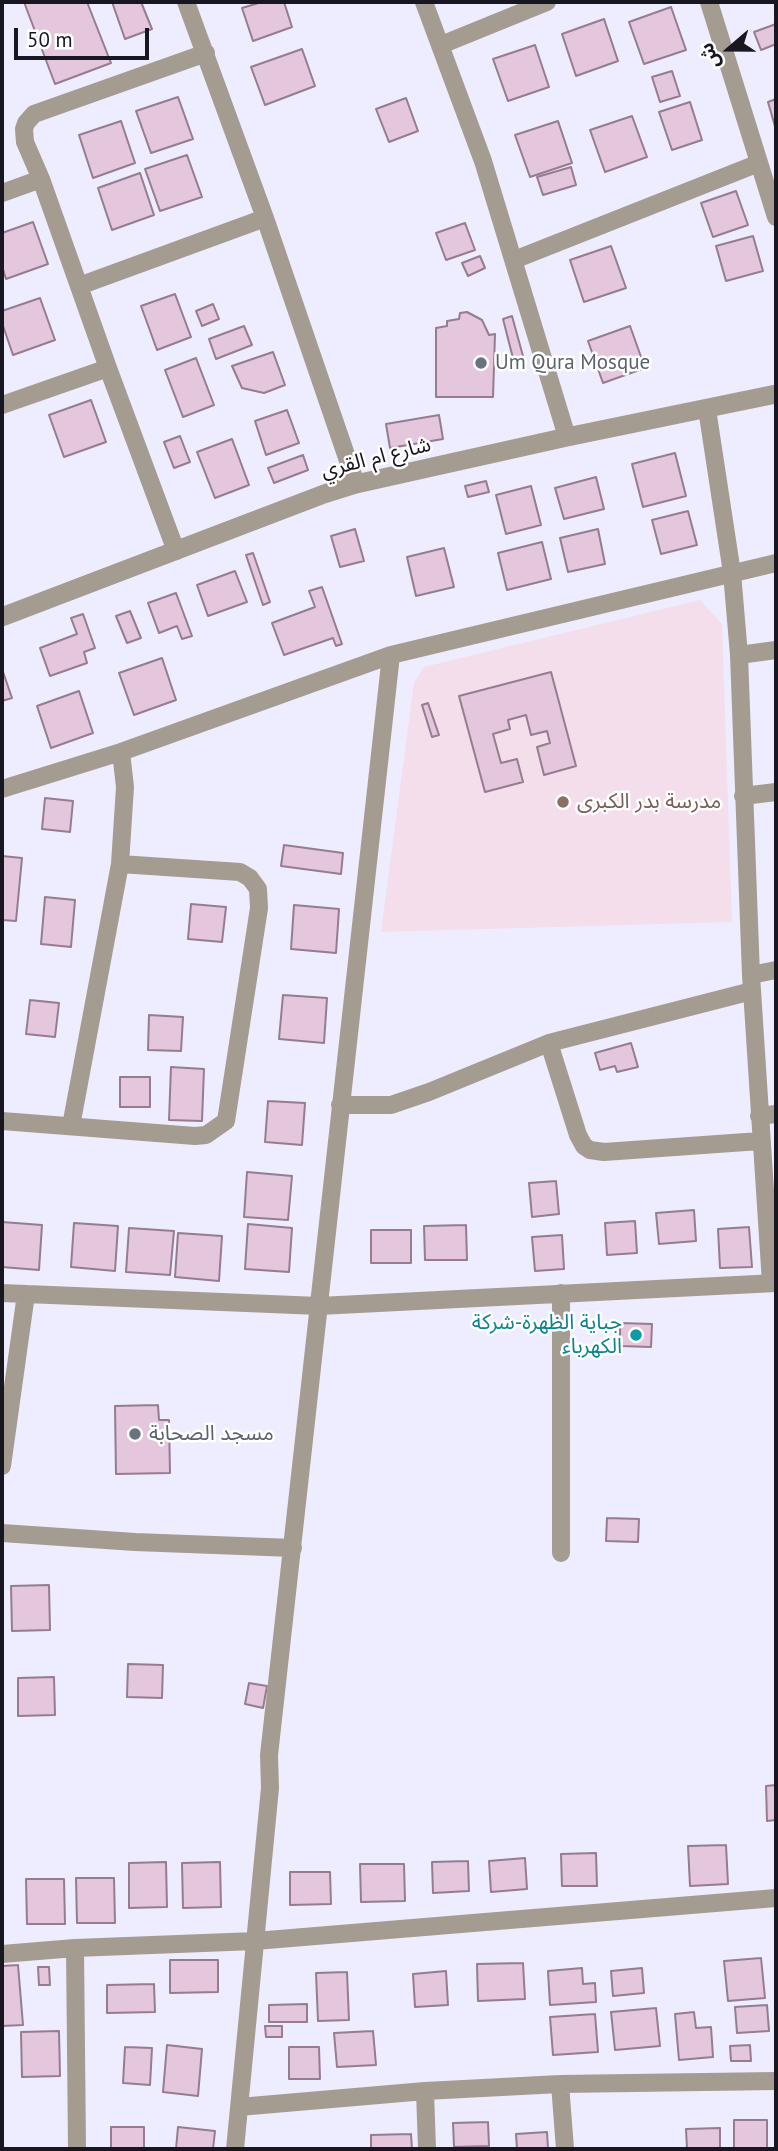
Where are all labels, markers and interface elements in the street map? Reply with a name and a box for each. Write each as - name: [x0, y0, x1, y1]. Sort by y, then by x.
- scale bar: [18, 14, 152, 58]
- north arrow: [694, 14, 764, 84]
- text: 50 m: [27, 26, 73, 53]
- text: ش: [694, 40, 725, 73]
- place label: Um Qura Mosque: [495, 350, 650, 376]
- marker: Um Qura Mosque: [473, 355, 489, 371]
- street label: شارع ام القري: [318, 432, 434, 484]
- place label: مدرسة بدر الكبرى: [577, 789, 721, 815]
- marker: مدرسة بدر الكبرى: [555, 794, 571, 810]
- place label: جباية الظهرة-شركة الكهرباء: [472, 1310, 622, 1360]
- marker: جباية الظهرة-شركة الكهرباء: [628, 1327, 644, 1343]
- place label: مسجد الصحابة: [149, 1421, 274, 1447]
- marker: مسجد الصحابة: [127, 1426, 143, 1442]

